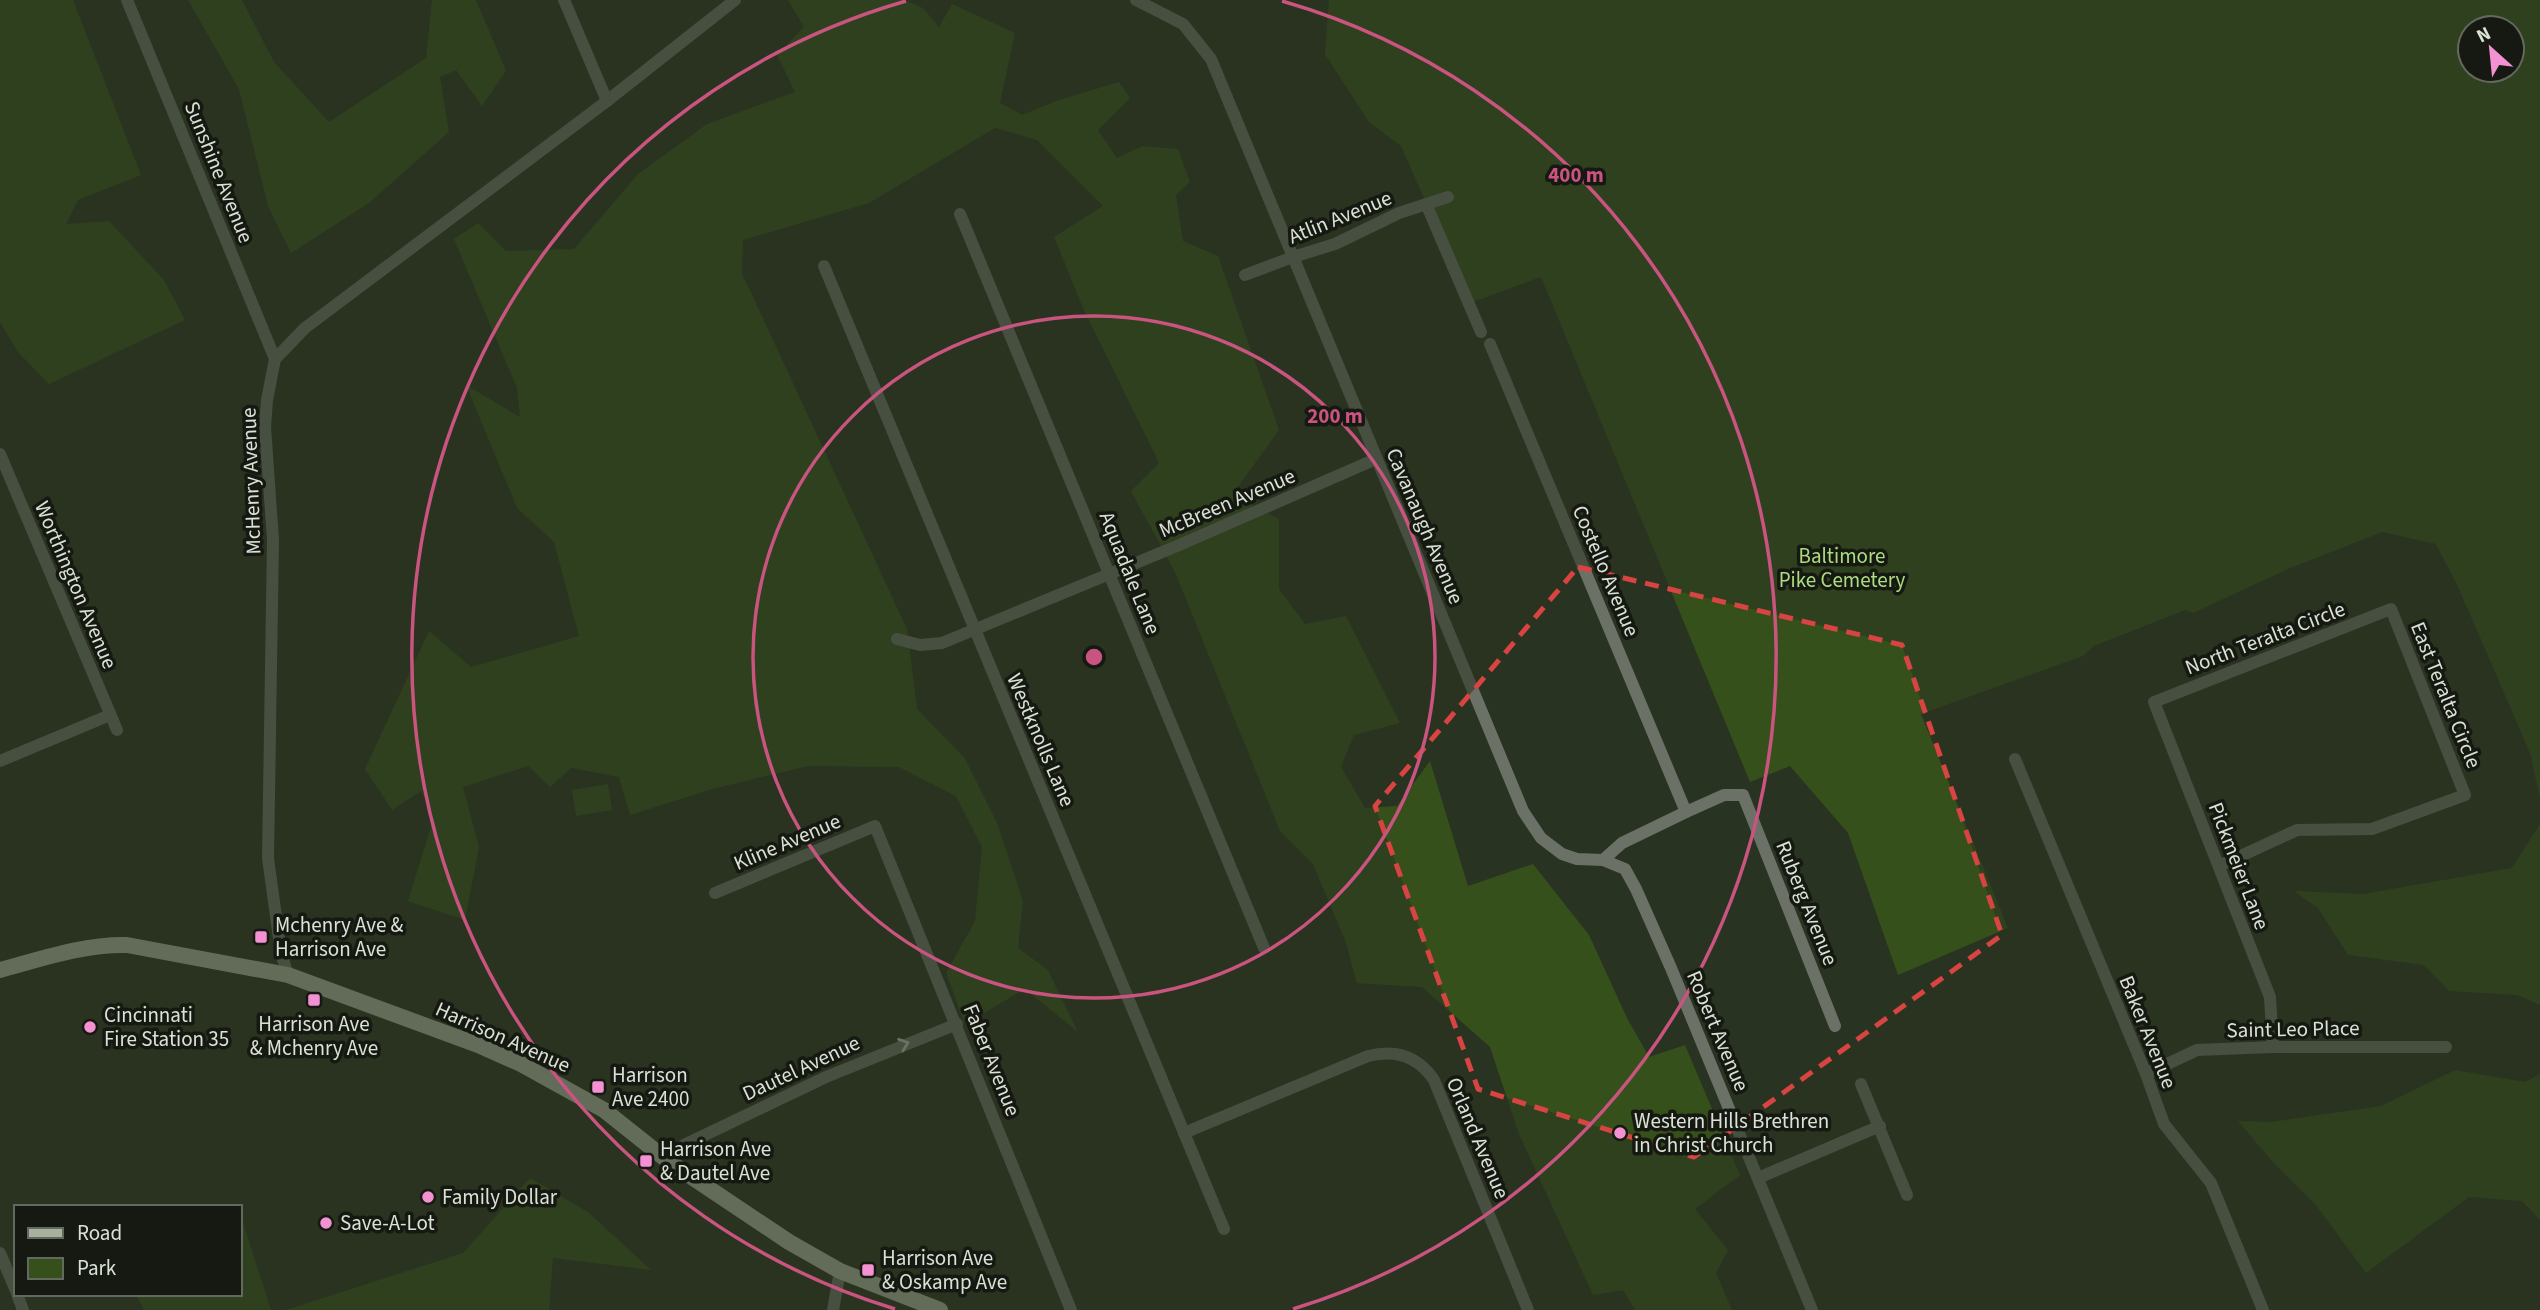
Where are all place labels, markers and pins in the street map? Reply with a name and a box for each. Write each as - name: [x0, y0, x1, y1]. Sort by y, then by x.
- centre of rings: [1082, 645, 1106, 669]
- place label: Mchenry Ave & Harrison Ave: [275, 910, 404, 964]
- marker: Mchenry Ave & Harrison Ave: [253, 929, 269, 945]
- marker: Harrison Ave & Mchenry Ave: [306, 992, 322, 1008]
- place label: Cincinnati Fire Station 35: [104, 1000, 229, 1054]
- place label: Harrison Ave & Mchenry Ave: [250, 1009, 378, 1063]
- marker: Cincinnati Fire Station 35: [82, 1019, 98, 1035]
- place label: Harrison Ave 2400: [612, 1060, 689, 1114]
- marker: Harrison Ave 2400: [590, 1079, 606, 1095]
- place label: Western Hills Brethren in Christ Church: [1634, 1106, 1829, 1160]
- marker: Western Hills Brethren in Christ Church: [1612, 1125, 1628, 1141]
- place label: Harrison Ave & Dautel Ave: [660, 1134, 771, 1188]
- marker: Harrison Ave & Dautel Ave: [638, 1153, 654, 1169]
- place label: Family Dollar: [442, 1182, 558, 1212]
- marker: Family Dollar: [420, 1189, 436, 1205]
- place label: Save-A-Lot: [340, 1208, 435, 1238]
- marker: Save-A-Lot: [318, 1215, 334, 1231]
- place label: Harrison Ave & Oskamp Ave: [882, 1243, 1007, 1297]
- marker: Harrison Ave & Oskamp Ave: [860, 1262, 876, 1278]

